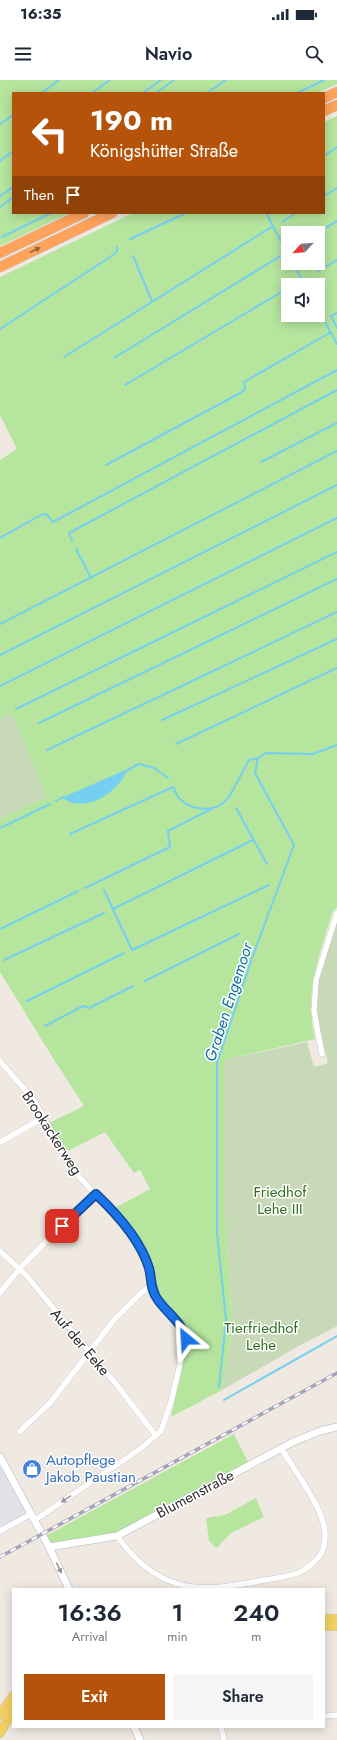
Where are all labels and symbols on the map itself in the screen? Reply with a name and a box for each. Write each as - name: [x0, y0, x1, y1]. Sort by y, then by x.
- north arrow: [281, 226, 325, 270]
- one-way arrow: [29, 247, 41, 253]
- water label: Graben Engemoor: [198, 938, 259, 1065]
- street label: Brookackerweg: [16, 1086, 88, 1180]
- park label: Friedhof Lehe III: [254, 1181, 307, 1220]
- pin: [45, 1209, 79, 1243]
- street label: Auf der Eeke: [45, 1303, 115, 1381]
- park label: Tierfriedhof Lehe: [224, 1317, 299, 1356]
- position arrow: [165, 1318, 207, 1360]
- place label: Autopflege Jakob Paustian: [44, 1449, 136, 1488]
- shop icon: Autopflege Jakob Paustian: [21, 1458, 43, 1480]
- street label: Blumenstraße: [152, 1464, 238, 1524]
- one-way arrow: [61, 1495, 72, 1503]
- one-way arrow: [56, 1562, 62, 1574]

